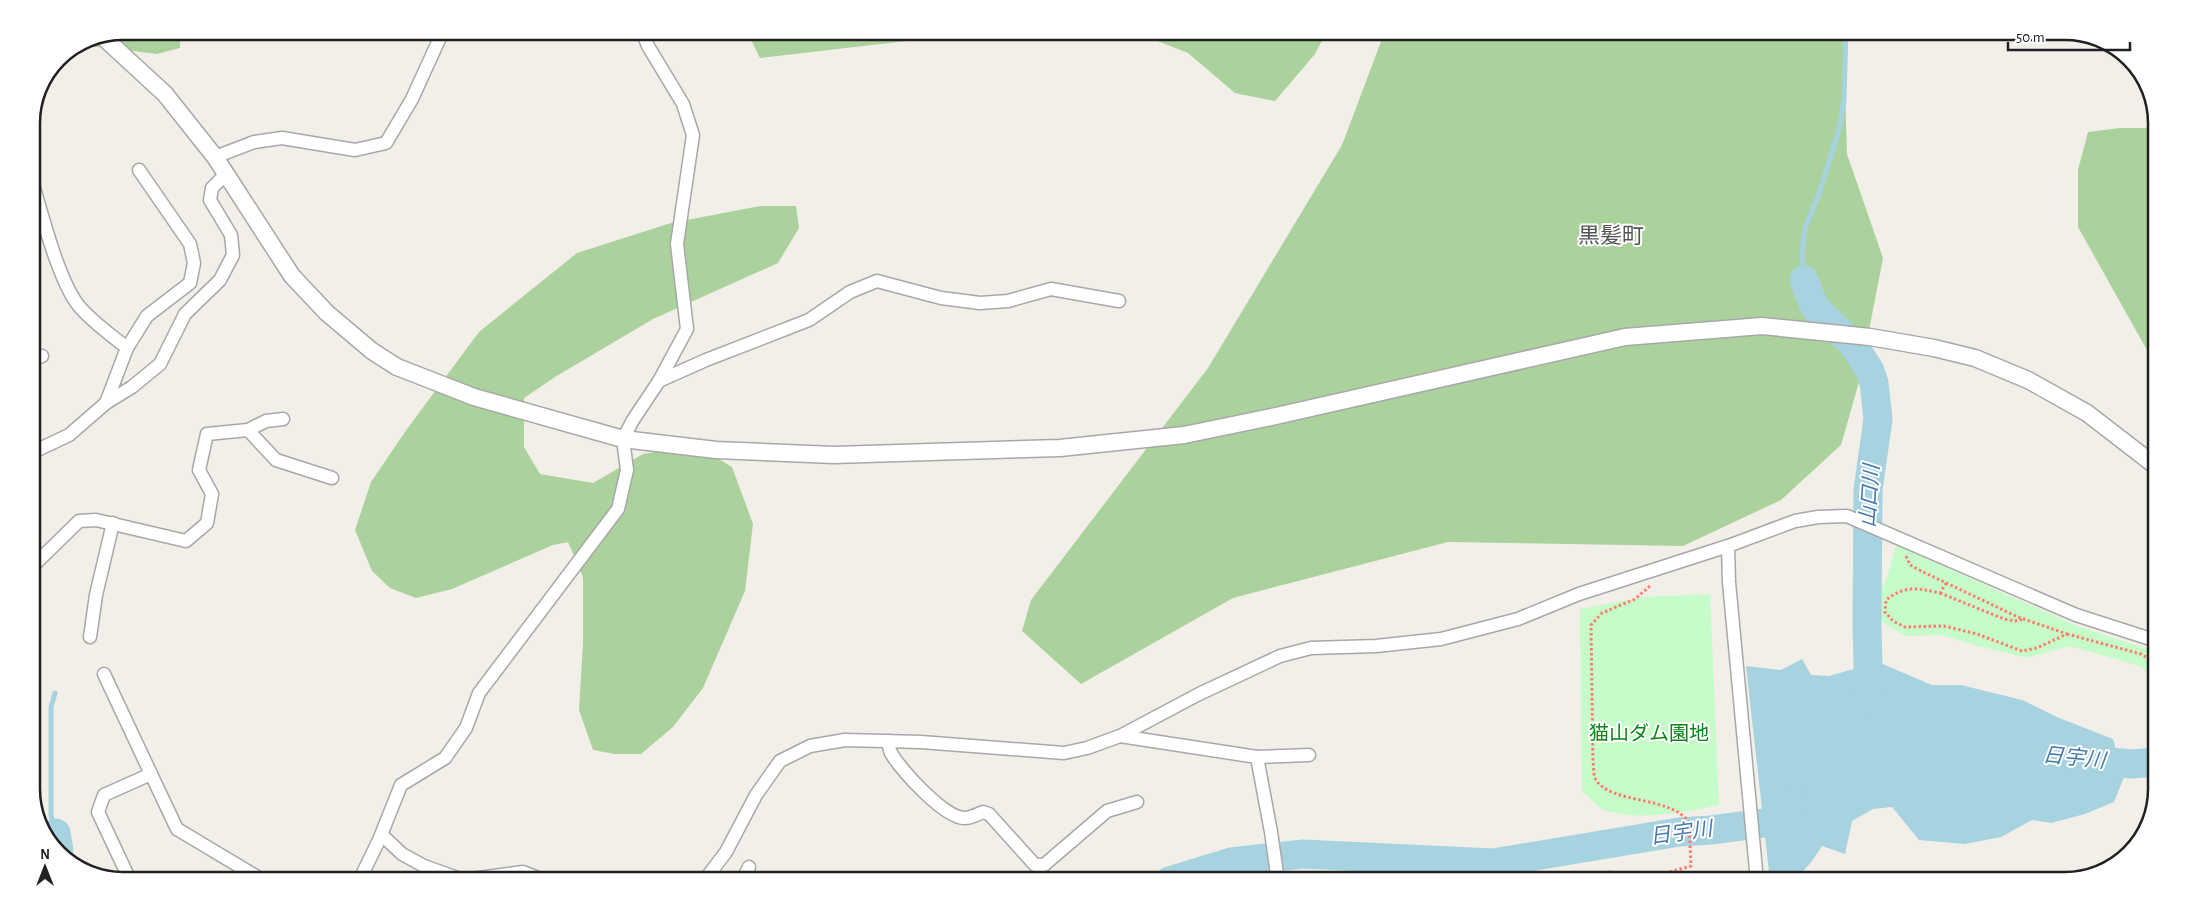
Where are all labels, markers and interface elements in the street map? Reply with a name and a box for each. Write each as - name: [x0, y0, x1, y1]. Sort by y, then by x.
- scale bar: [2008, 20, 2130, 52]
- text: 50 m: [2016, 30, 2045, 45]
- district label: 黒髪町: [1578, 224, 1644, 247]
- water label: 山口川: [1856, 462, 1883, 528]
- park label: 猫山ダム園地: [1589, 723, 1709, 744]
- water label: 日宇川: [2042, 743, 2109, 772]
- water label: 日宇川: [1648, 817, 1716, 848]
- north arrow: [20, 842, 70, 892]
- text: N: [40, 848, 50, 862]

